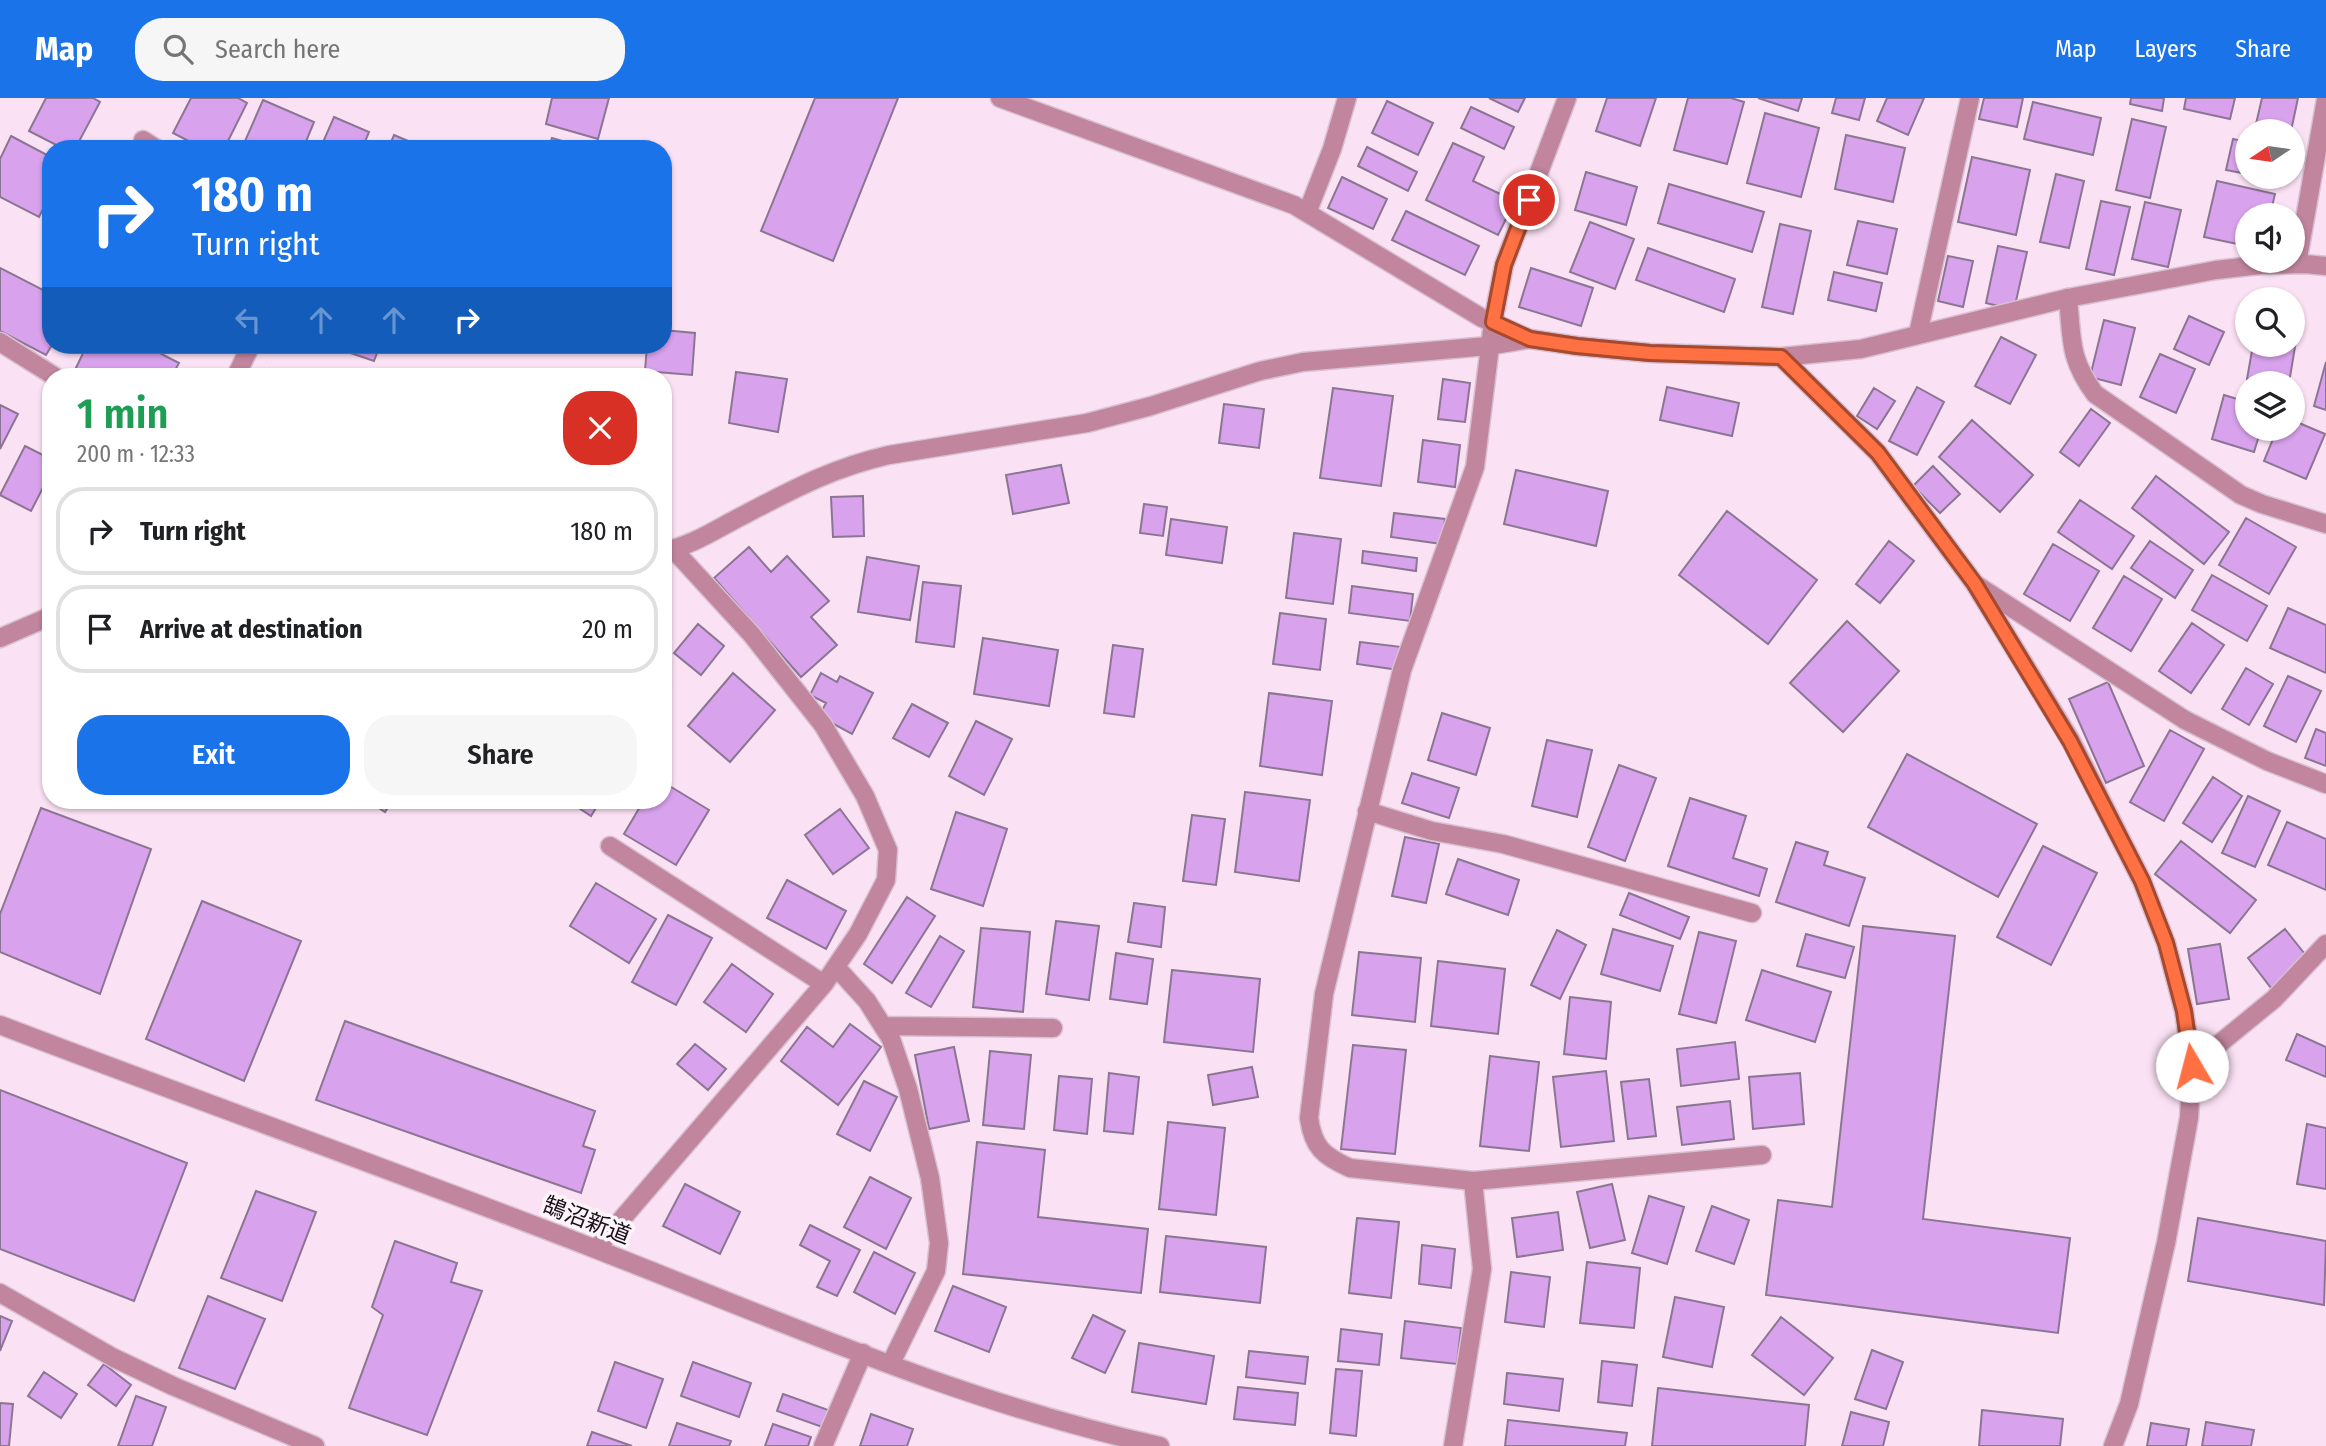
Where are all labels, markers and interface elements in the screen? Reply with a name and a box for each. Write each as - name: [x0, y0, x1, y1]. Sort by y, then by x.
- search box: [135, 18, 625, 81]
- text: Map: [35, 29, 93, 69]
- icon: search: [159, 30, 197, 68]
- text: Search here: [215, 34, 340, 65]
- text: Map: [2055, 35, 2097, 63]
- text: Layers: [2135, 35, 2197, 63]
- text: Share: [2235, 35, 2291, 63]
- north arrow: [2235, 119, 2305, 189]
- map controls: [2235, 119, 2305, 441]
- text: 180 m: [192, 165, 313, 224]
- icon: right: [77, 168, 168, 259]
- pin: [1499, 170, 1559, 230]
- icon: arrive: [1510, 181, 1548, 219]
- button: sound: [2235, 203, 2305, 273]
- text: Turn right: [192, 225, 319, 263]
- button: search: [2235, 287, 2305, 357]
- icon: left: [229, 301, 267, 339]
- icon: ahead: [302, 301, 340, 339]
- icon: ahead: [375, 301, 413, 339]
- icon: right: [448, 301, 486, 339]
- button: layers: [2235, 371, 2305, 441]
- text: 1 min: [77, 389, 168, 439]
- button: close: [563, 391, 637, 465]
- text: 200 m · 12:33: [77, 440, 195, 468]
- icon: right: [81, 512, 119, 550]
- text: Turn right: [140, 516, 246, 547]
- text: 180 m: [570, 516, 633, 547]
- icon: arrive: [81, 610, 119, 648]
- text: Arrive at destination: [140, 614, 363, 645]
- text: 20 m: [582, 614, 633, 645]
- button: Exit: [77, 715, 350, 795]
- button: Share: [364, 715, 637, 795]
- position arrow: [2155, 1029, 2229, 1103]
- street label: 鵠沼新道: [539, 1190, 635, 1250]

